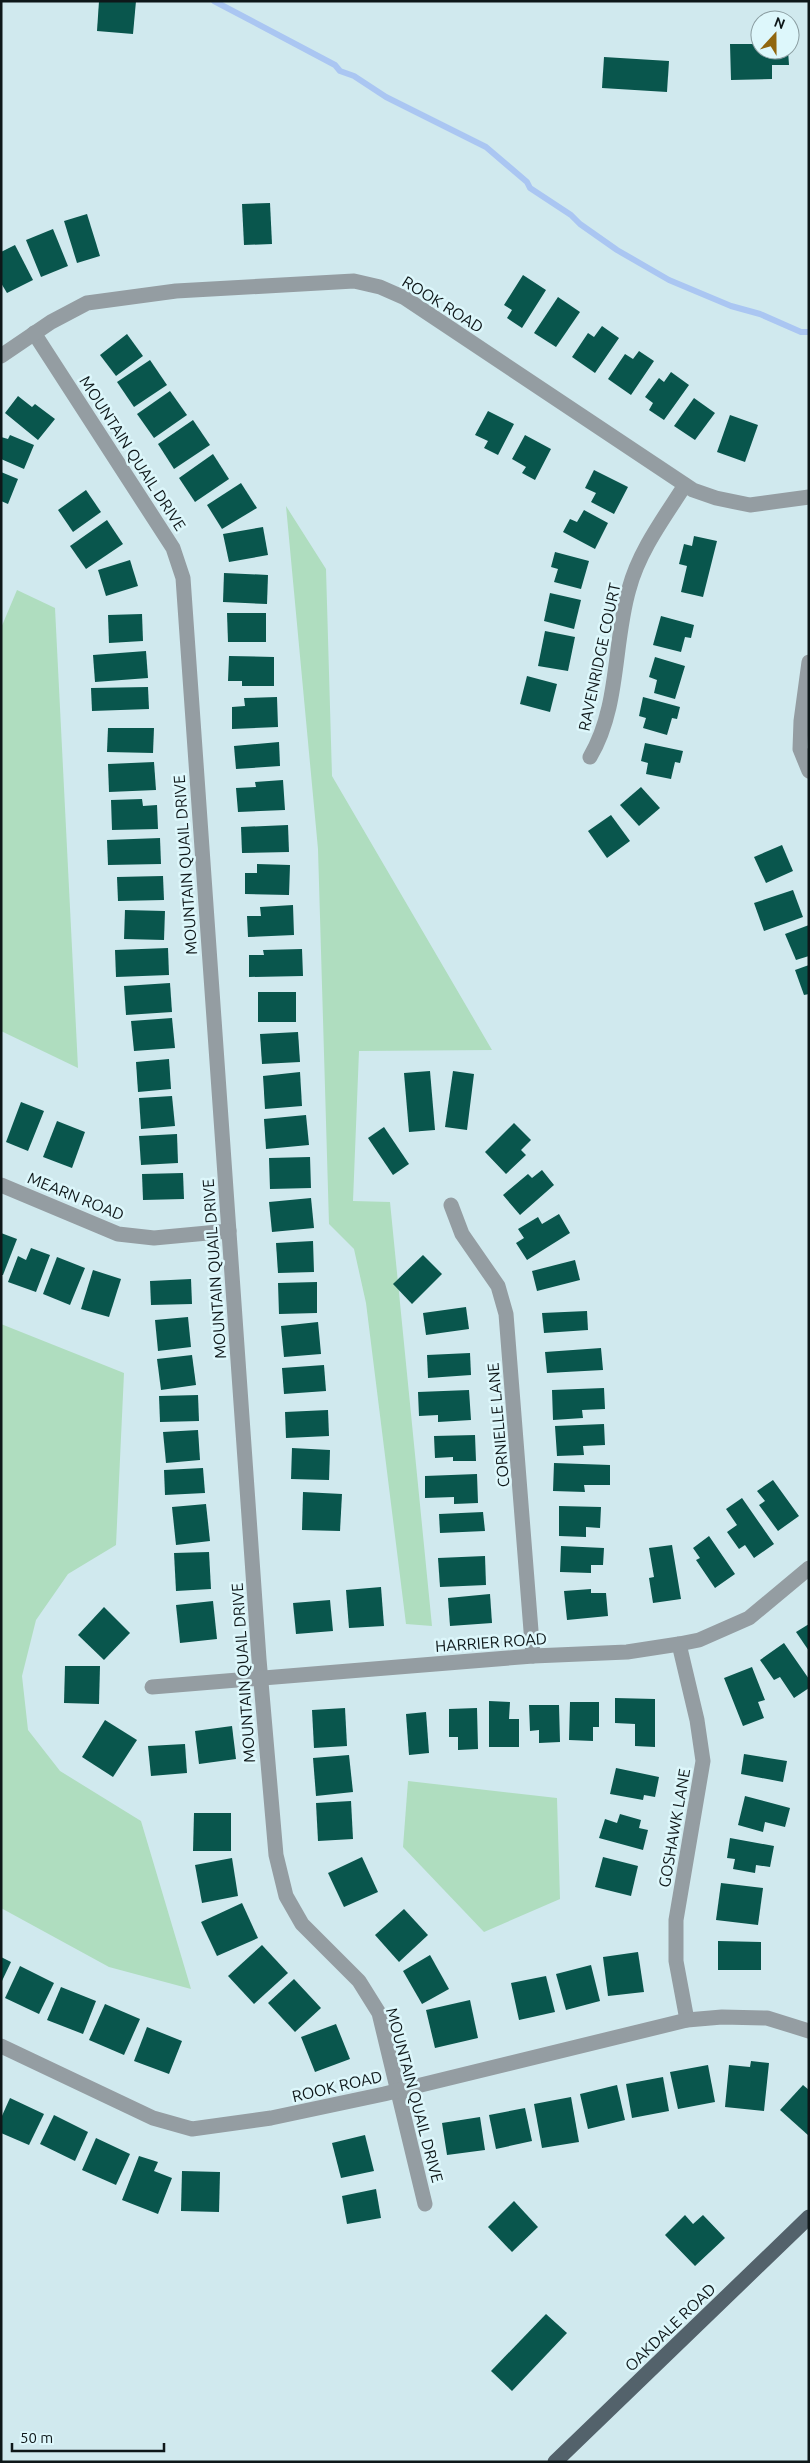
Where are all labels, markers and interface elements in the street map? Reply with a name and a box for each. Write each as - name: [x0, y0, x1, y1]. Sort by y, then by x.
- north arrow: [750, 10, 800, 60]
- text: N: [772, 14, 787, 32]
- street label: ROOK ROAD: [399, 272, 487, 336]
- street label: MOUNTAIN QUAIL DRIVE: [76, 372, 190, 534]
- street label: RAVENRIDGE COURT: [574, 581, 624, 733]
- street label: MOUNTAIN QUAIL DRIVE: [170, 774, 200, 956]
- street label: MEARN ROAD: [25, 1168, 127, 1224]
- street label: MOUNTAIN QUAIL DRIVE: [199, 1178, 229, 1360]
- street label: CORNIELLE LANE: [484, 1362, 512, 1488]
- street label: MOUNTAIN QUAIL DRIVE: [228, 1582, 258, 1764]
- street label: HARRIER ROAD: [434, 1629, 548, 1655]
- street label: GOSHAWK LANE: [655, 1767, 693, 1889]
- street label: MOUNTAIN QUAIL DRIVE: [383, 2006, 447, 2184]
- street label: ROOK ROAD: [290, 2067, 384, 2105]
- street label: OAKDALE ROAD: [621, 2279, 719, 2375]
- scale bar: [12, 2420, 165, 2452]
- text: 50 m: [20, 2429, 53, 2446]

